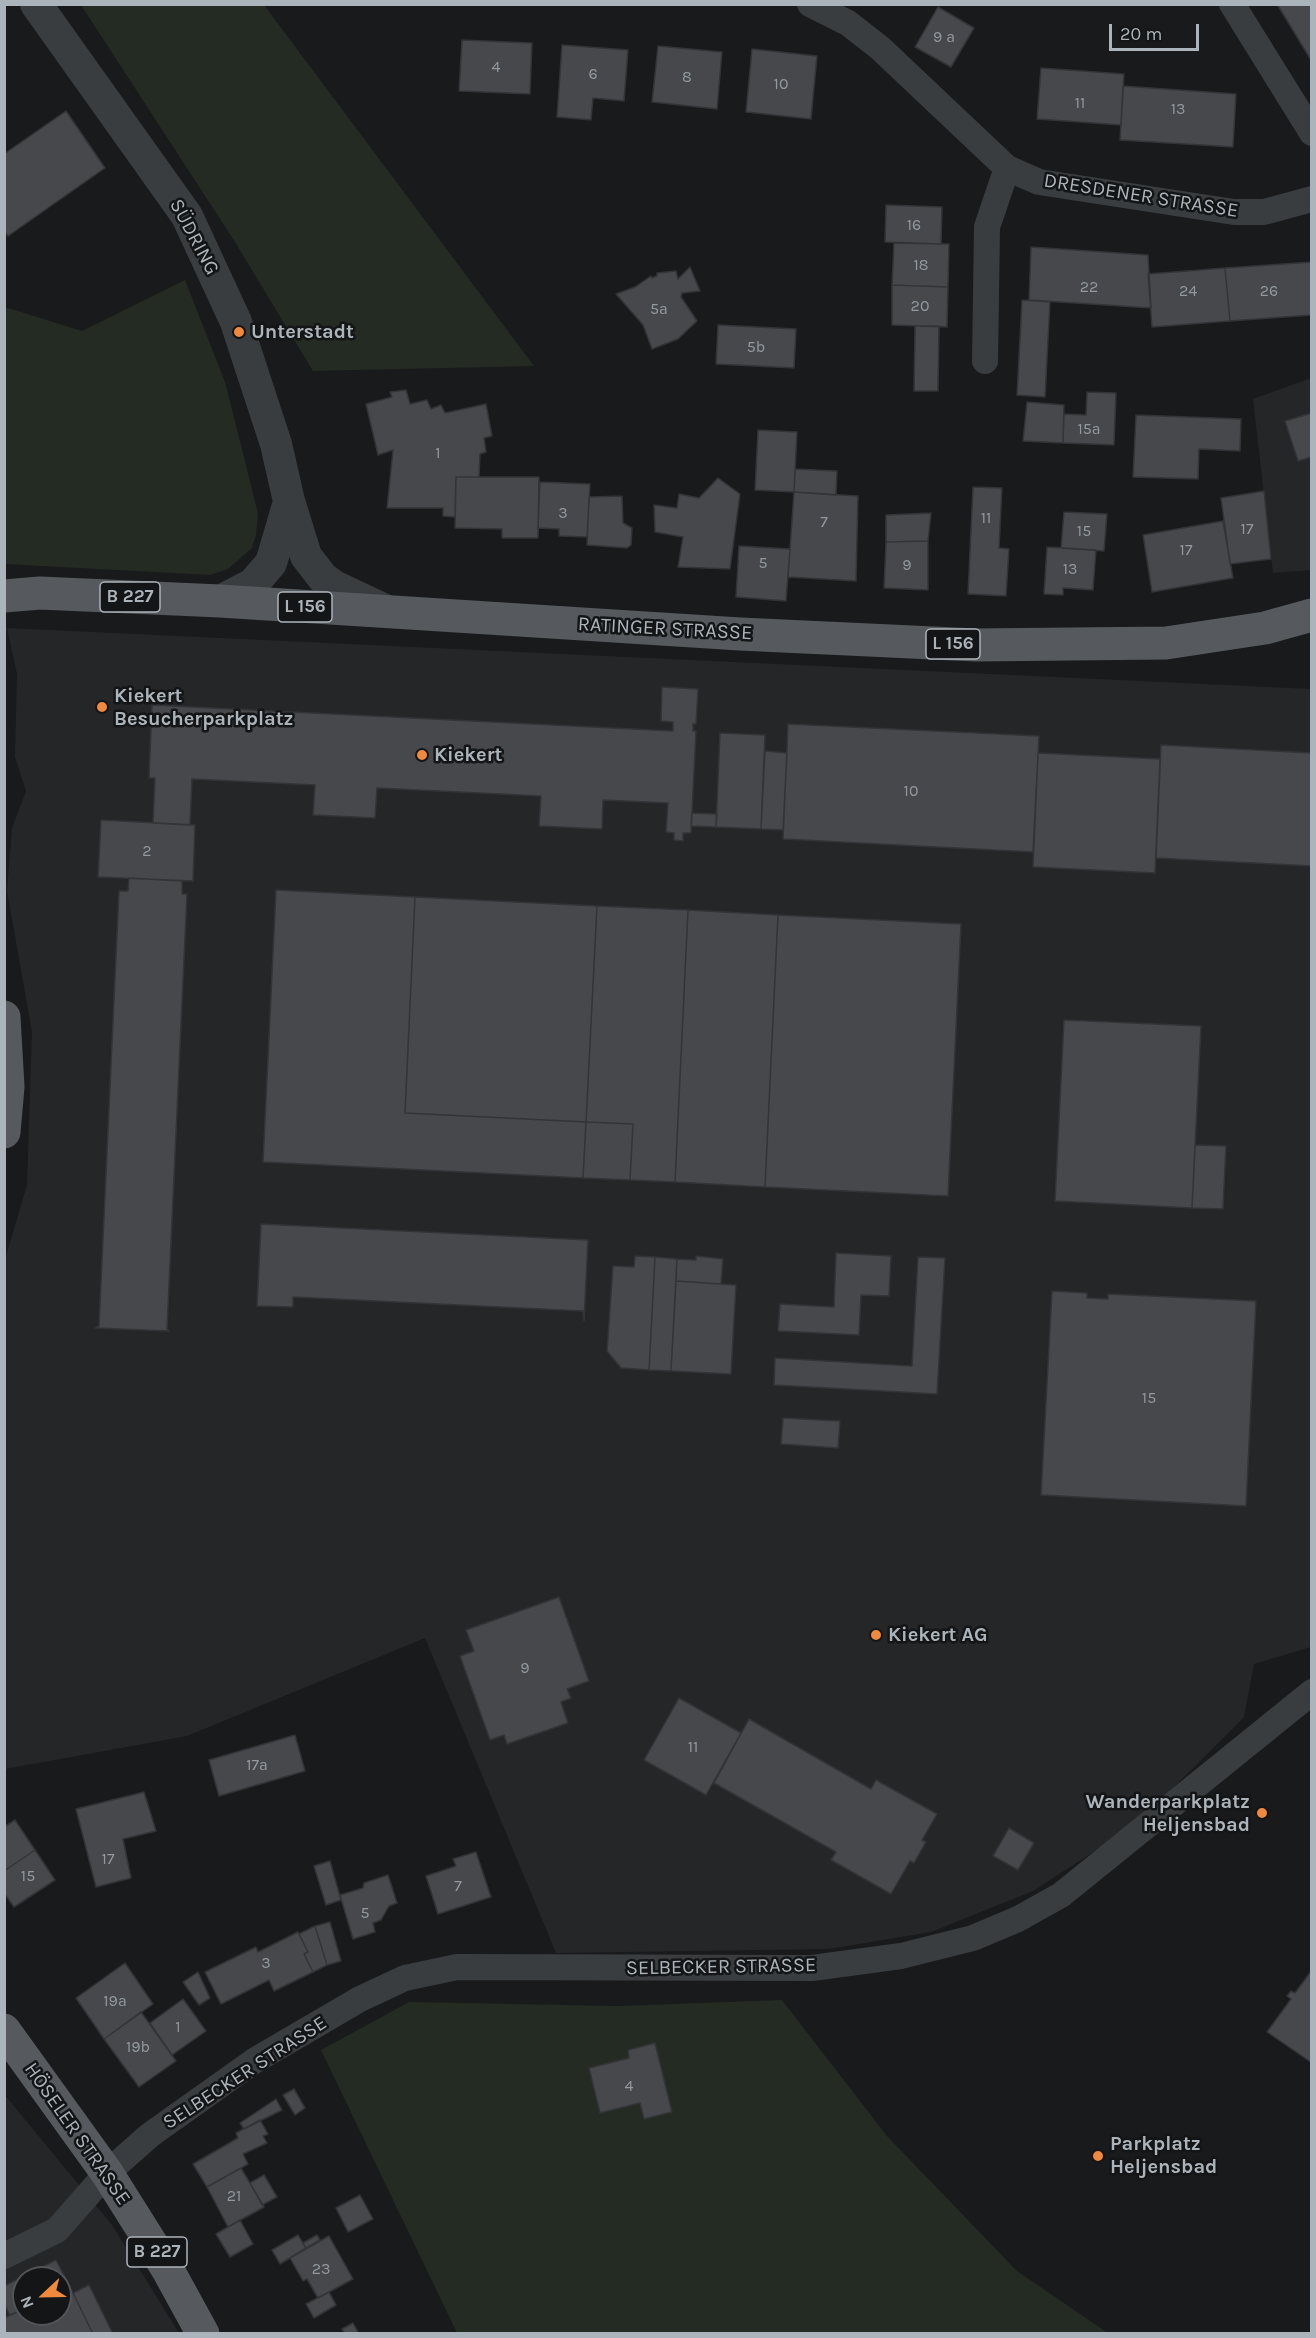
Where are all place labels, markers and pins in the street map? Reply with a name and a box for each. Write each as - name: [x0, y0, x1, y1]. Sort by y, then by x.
- place label: Unterstadt: [251, 320, 354, 344]
- marker: Unterstadt: [232, 325, 246, 339]
- place label: Kiekert Besucherparkplatz: [114, 684, 294, 731]
- marker: Kiekert Besucherparkplatz: [95, 700, 109, 714]
- place label: Kiekert: [434, 743, 502, 767]
- marker: Kiekert: [415, 748, 429, 762]
- place label: Kiekert AG: [888, 1623, 988, 1647]
- marker: Kiekert AG: [869, 1628, 883, 1642]
- place label: Wanderparkplatz Heljensbad: [1086, 1790, 1250, 1837]
- marker: Wanderparkplatz Heljensbad: [1255, 1806, 1269, 1820]
- place label: Parkplatz Heljensbad: [1110, 2132, 1217, 2179]
- marker: Parkplatz Heljensbad: [1091, 2149, 1105, 2163]

